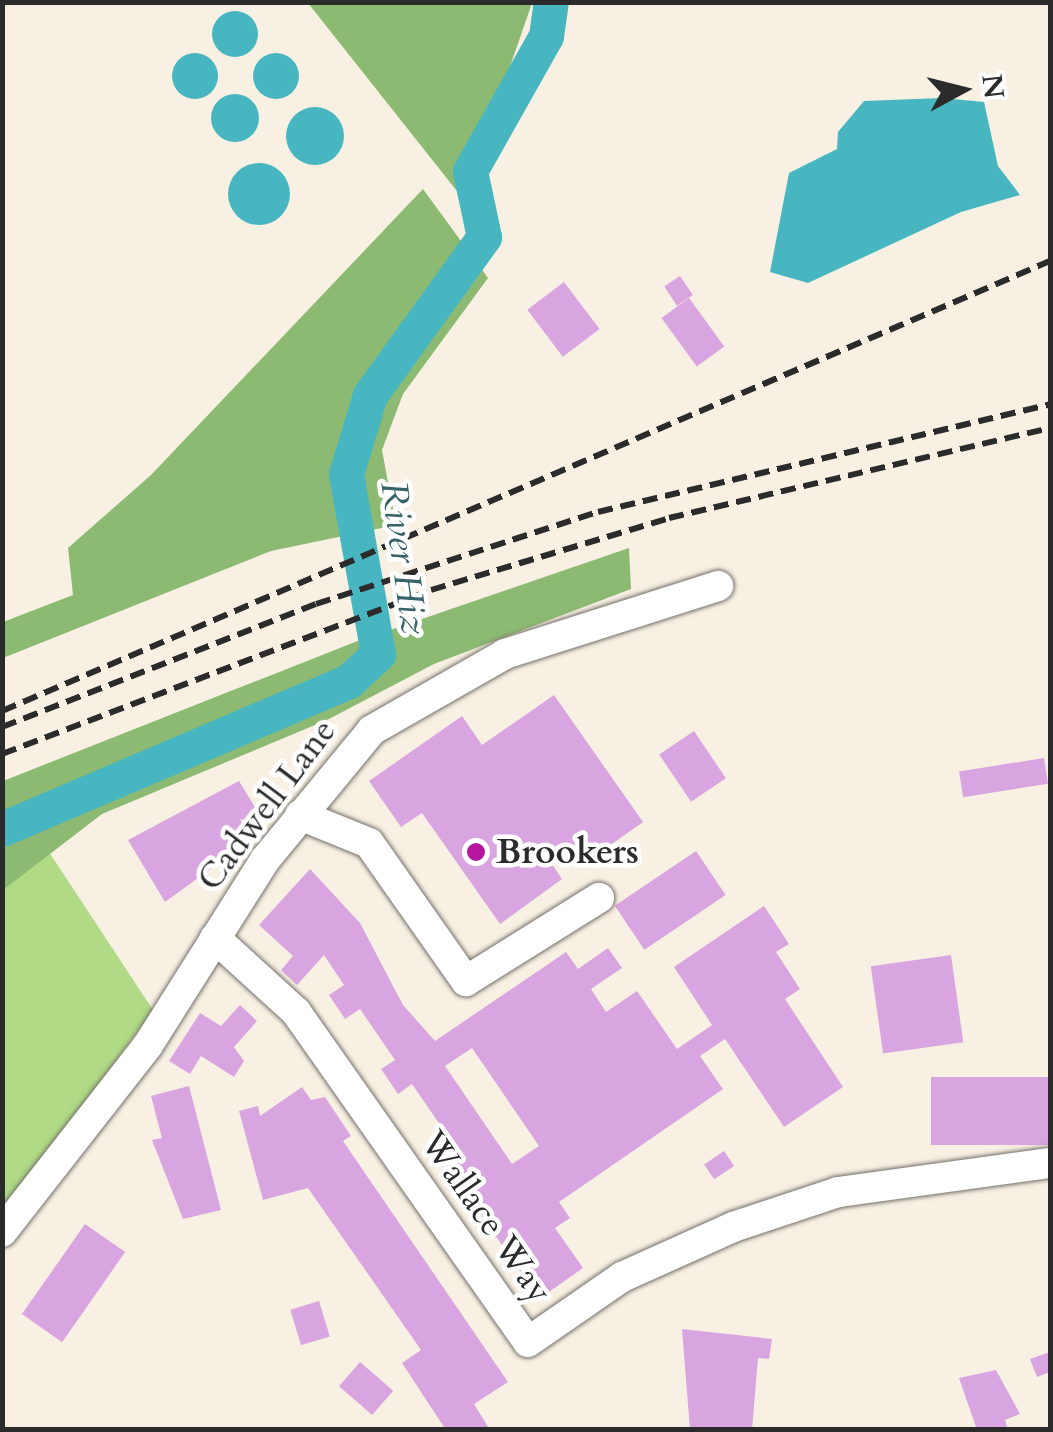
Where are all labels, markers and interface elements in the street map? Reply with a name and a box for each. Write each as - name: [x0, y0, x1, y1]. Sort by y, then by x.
- north arrow: [913, 40, 1013, 140]
- text: N: [972, 72, 1013, 101]
- water label: River Hiz: [370, 478, 436, 638]
- street label: Cadwell Lane: [189, 711, 345, 899]
- place label: Brookers: [496, 831, 639, 873]
- marker: Brookers: [465, 841, 487, 863]
- street label: Wallace Way: [411, 1123, 561, 1311]

